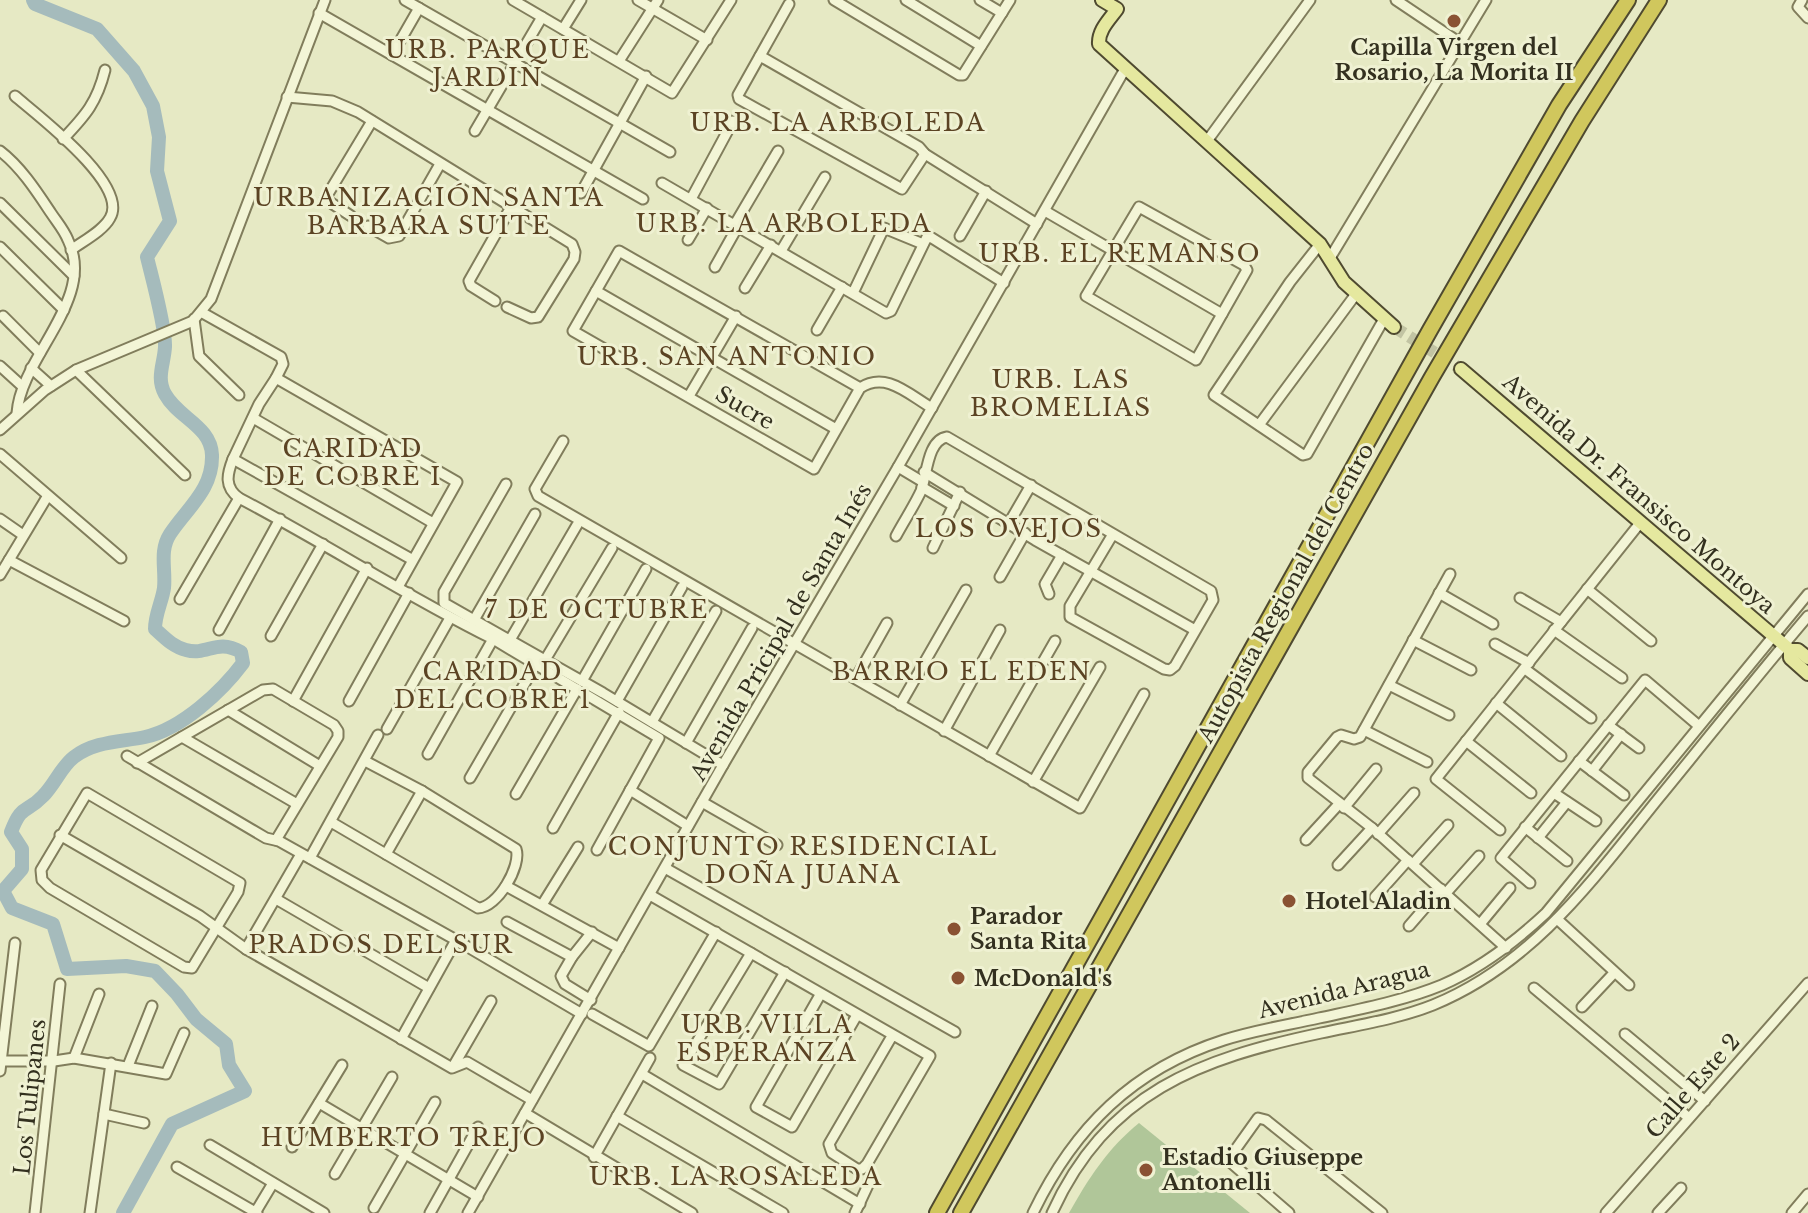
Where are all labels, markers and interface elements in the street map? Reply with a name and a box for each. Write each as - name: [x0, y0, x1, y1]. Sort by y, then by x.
- marker: Capilla Virgen del Rosario, La Morita II: [1445, 12, 1463, 30]
- place label: Capilla Virgen del Rosario, La Morita II: [1334, 34, 1574, 86]
- district label: URB. PARQUE JARDIN: [385, 35, 591, 92]
- district label: URB. LA ARBOLEDA: [690, 108, 986, 137]
- district label: URBANIZACIÓN SANTA BARBARA SUITE: [253, 183, 605, 240]
- district label: URB. LA ARBOLEDA: [636, 209, 932, 238]
- district label: URB. EL REMANSO: [979, 239, 1261, 268]
- district label: URB. SAN ANTONIO: [577, 342, 877, 371]
- district label: URB. LAS BROMELIAS: [970, 365, 1152, 422]
- street label: Avenida Dr. Fransisco Montoya: [1497, 368, 1781, 620]
- street label: Sucre: [711, 380, 779, 436]
- district label: CARIDAD DE COBRE I: [264, 434, 442, 491]
- street label: Autopista Regional del Centro: [1192, 439, 1380, 748]
- street label: Avenida Pricipal de Santa Inés: [684, 479, 877, 786]
- district label: LOS OVEJOS: [915, 514, 1103, 543]
- district label: 7 DE OCTUBRE: [485, 595, 709, 624]
- district label: CARIDAD DEL COBRE 1: [394, 657, 592, 714]
- district label: BARRIO EL EDEN: [832, 657, 1092, 686]
- district label: CONJUNTO RESIDENCIAL DOÑA JUANA: [608, 832, 998, 889]
- place label: Hotel Aladin: [1305, 888, 1451, 915]
- marker: Hotel Aladin: [1280, 892, 1298, 910]
- place label: Parador Santa Rita: [970, 903, 1087, 955]
- marker: Parador Santa Rita: [945, 920, 963, 938]
- district label: PRADOS DEL SUR: [248, 930, 514, 959]
- street label: Avenida Aragua: [1254, 955, 1433, 1025]
- place label: McDonald's: [974, 965, 1112, 992]
- marker: McDonald's: [949, 969, 967, 987]
- district label: URB. VILLA ESPERANZA: [677, 1010, 857, 1067]
- street label: Los Tulipanes: [8, 1018, 52, 1176]
- street label: Calle Este 2: [1640, 1028, 1746, 1144]
- district label: HUMBERTO TREJO: [261, 1123, 547, 1152]
- place label: Estadio Giuseppe Antonelli: [1161, 1144, 1363, 1196]
- marker: Estadio Giuseppe Antonelli: [1137, 1161, 1155, 1179]
- district label: URB. LA ROSALEDA: [589, 1162, 883, 1191]

